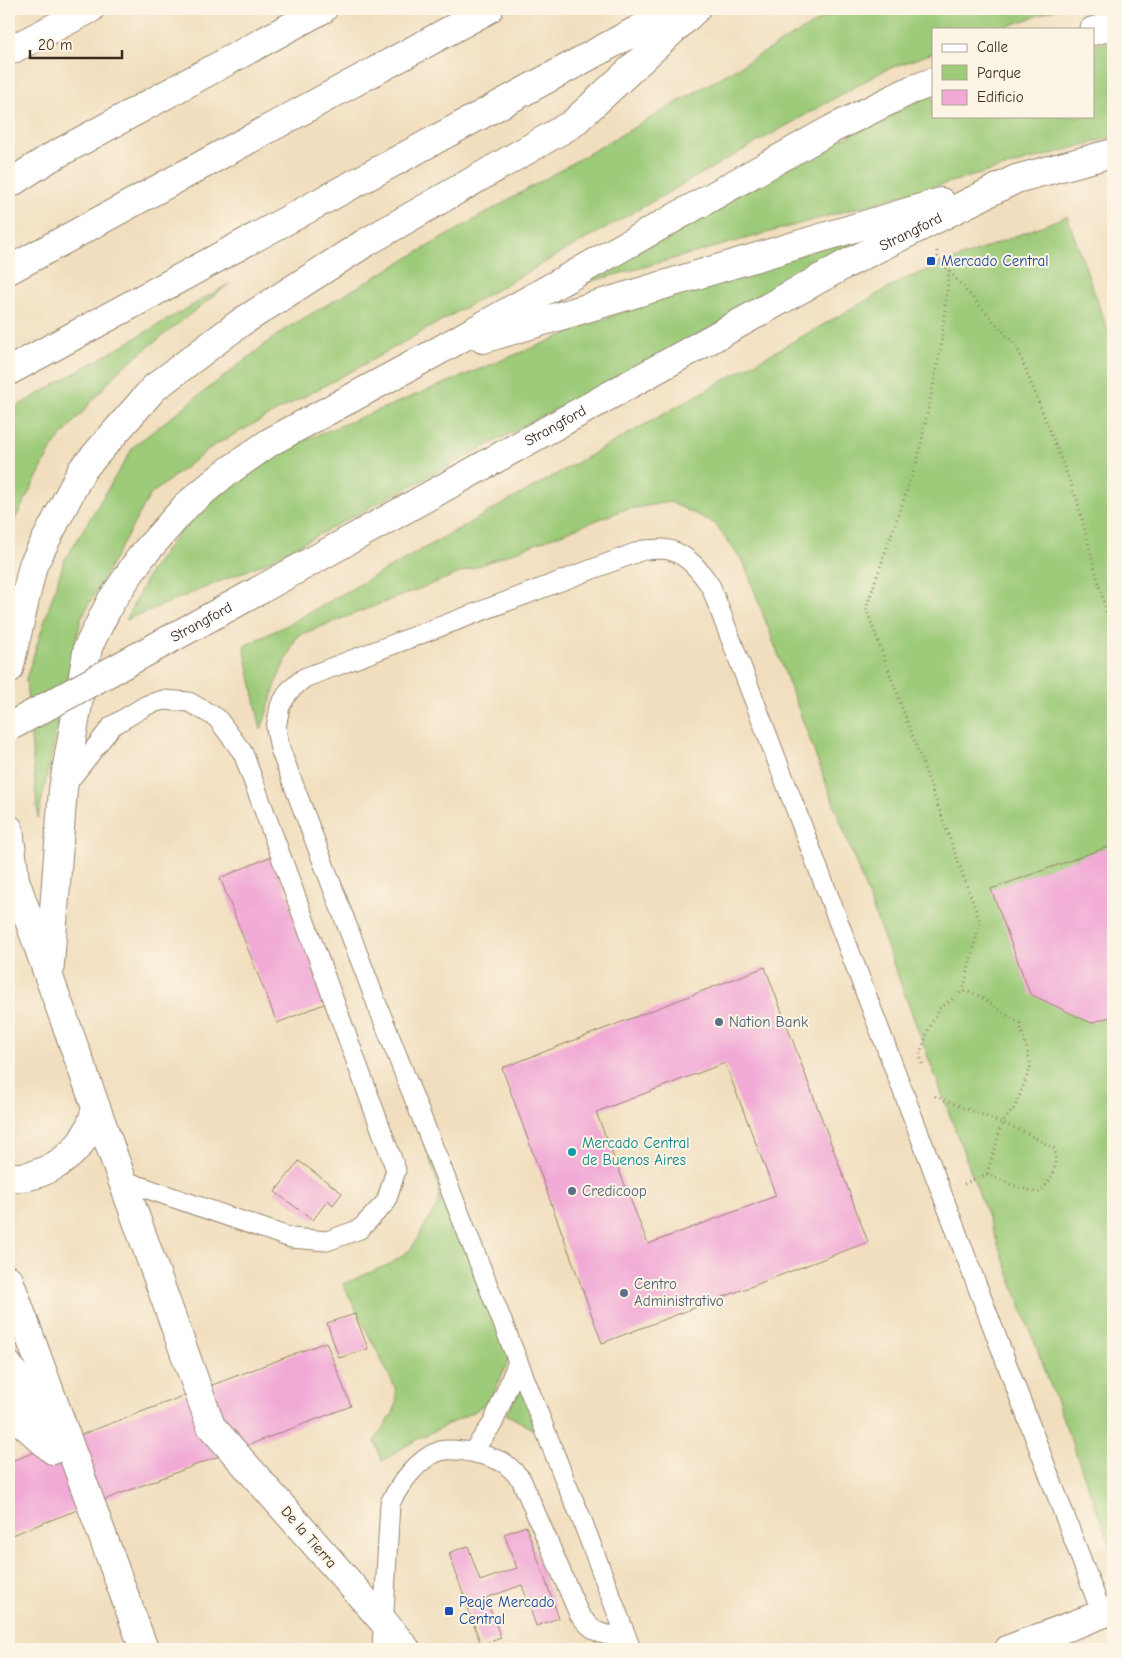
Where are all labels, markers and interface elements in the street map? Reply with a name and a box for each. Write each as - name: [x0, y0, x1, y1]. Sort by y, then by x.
- scale bar: [30, 28, 122, 60]
- legend: [932, 28, 1094, 118]
- text: 20 m: [38, 36, 72, 54]
- text: Calle: [977, 38, 1009, 56]
- text: Parque: [977, 64, 1022, 82]
- text: Edificio: [977, 88, 1024, 106]
- street label: Strangford: [876, 209, 945, 255]
- place label: Mercado Central: [941, 252, 1048, 270]
- marker: Mercado Central: [925, 255, 937, 267]
- street label: Strangford: [521, 401, 589, 450]
- street label: Strangford: [167, 598, 235, 646]
- place label: Nation Bank: [729, 1013, 809, 1031]
- marker: Nation Bank: [713, 1016, 725, 1028]
- place label: Mercado Central de Buenos Aires: [582, 1134, 689, 1169]
- marker: Mercado Central de Buenos Aires: [566, 1146, 578, 1158]
- place label: Credicoop: [582, 1182, 647, 1200]
- marker: Credicoop: [566, 1185, 578, 1197]
- place label: Centro Administrativo: [634, 1275, 724, 1310]
- marker: Centro Administrativo: [618, 1287, 630, 1299]
- street label: De la Tierra: [277, 1502, 341, 1572]
- place label: Peaje Mercado Central: [459, 1593, 555, 1628]
- marker: Peaje Mercado Central: [443, 1605, 455, 1617]

